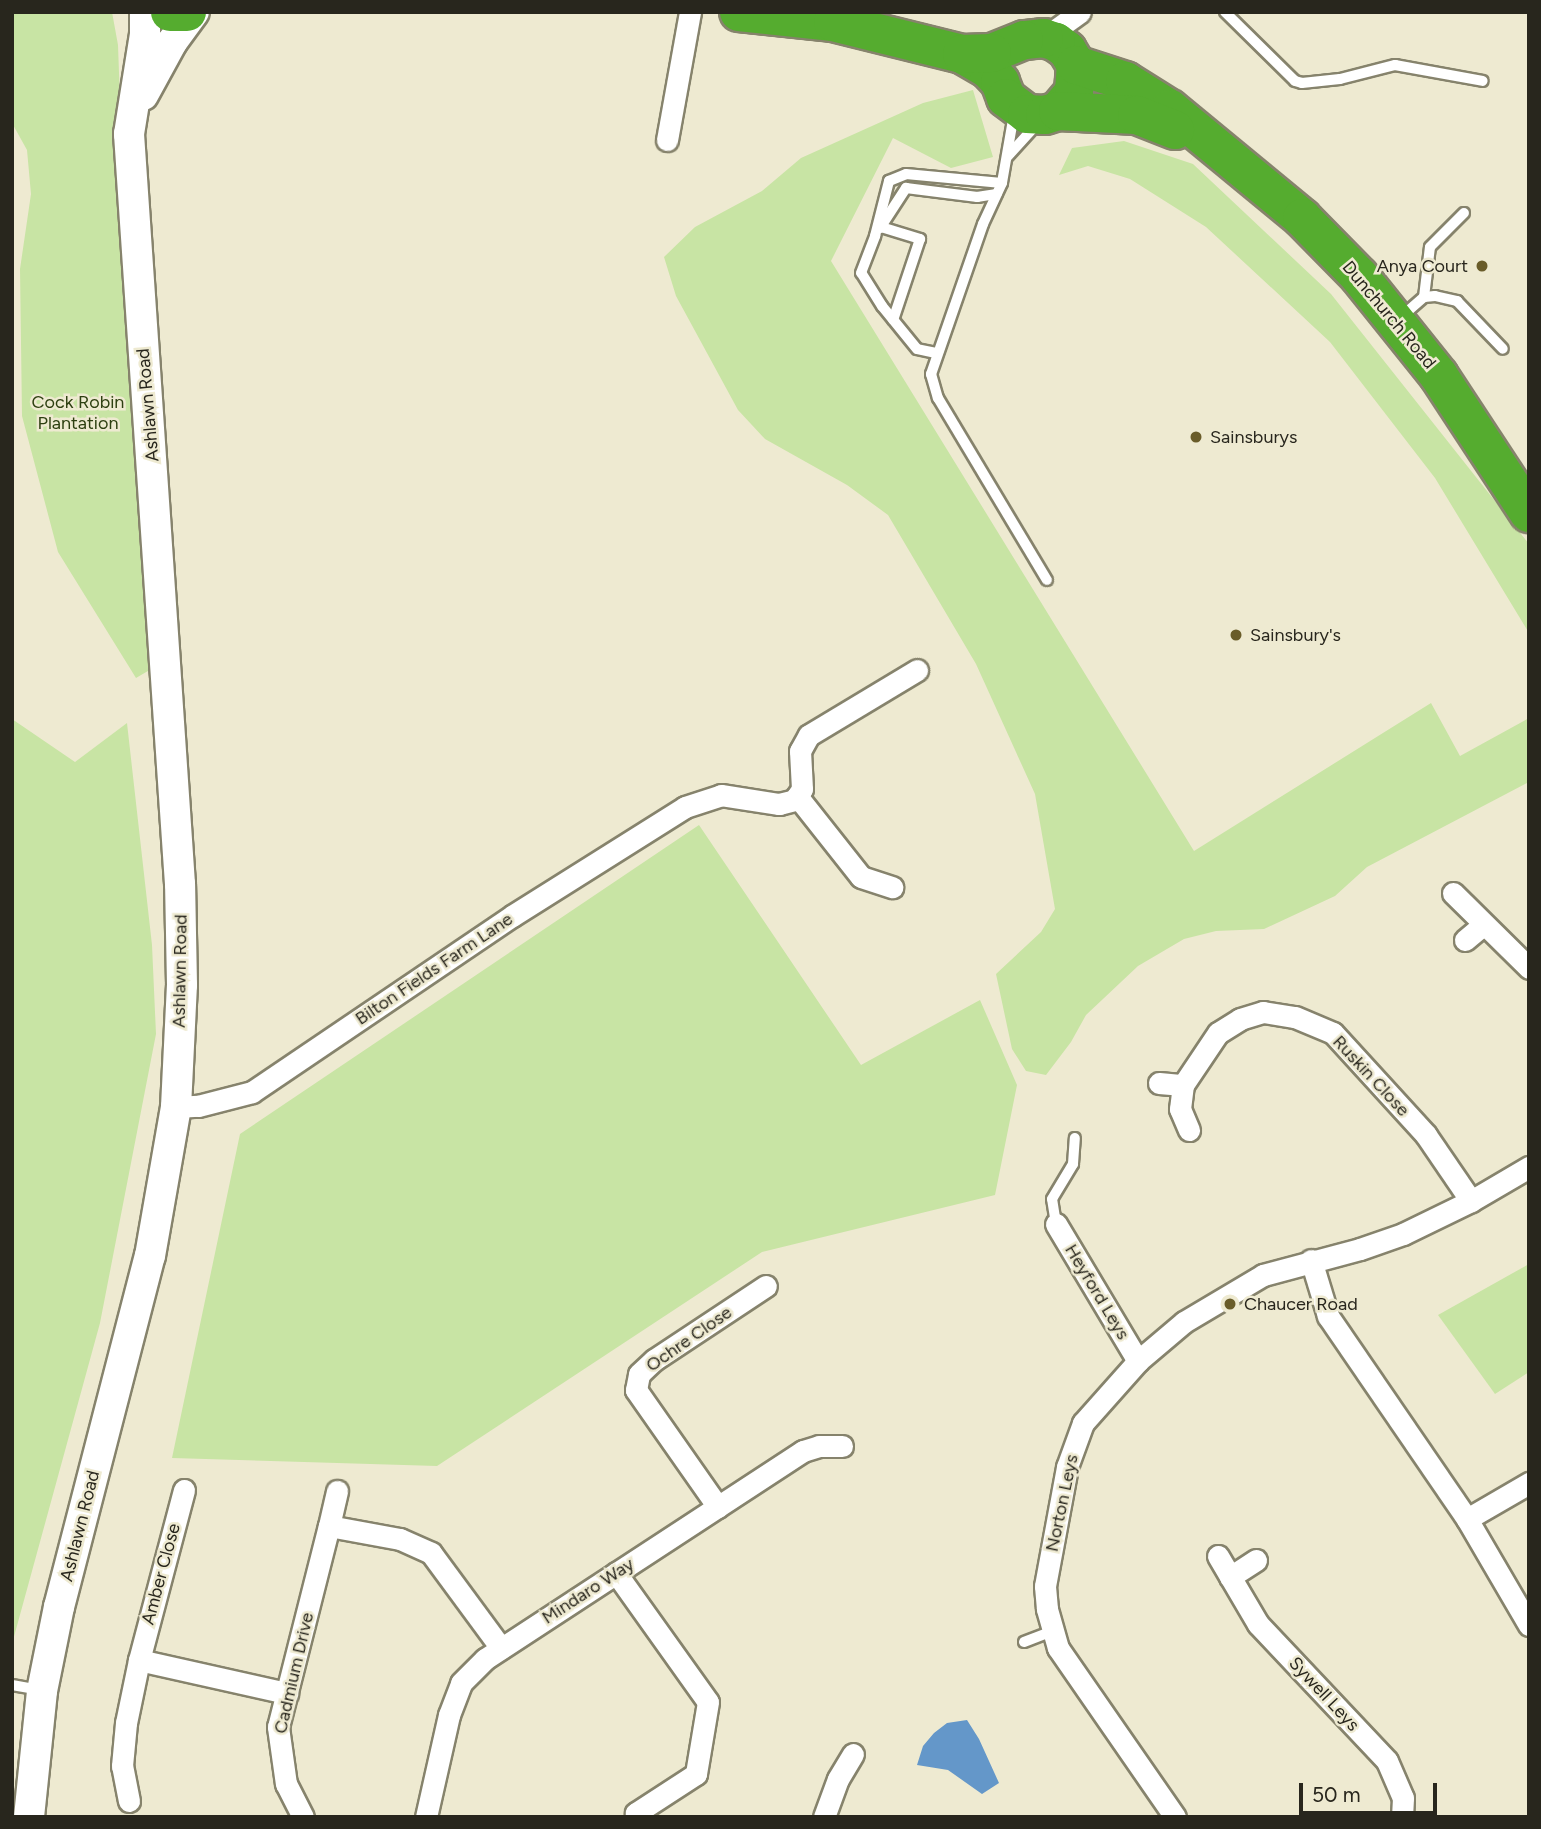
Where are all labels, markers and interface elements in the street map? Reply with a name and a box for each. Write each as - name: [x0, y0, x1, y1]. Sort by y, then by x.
- place label: Anya Court: [1377, 255, 1468, 277]
- street label: Dunchurch Road: [1338, 257, 1440, 373]
- marker: Anya Court: [1474, 258, 1490, 274]
- street label: Ashlawn Road: [132, 347, 164, 463]
- park label: Cock Robin Plantation: [32, 392, 124, 434]
- place label: Sainsburys: [1210, 426, 1297, 448]
- marker: Sainsburys: [1188, 429, 1204, 445]
- place label: Sainsbury's: [1250, 624, 1341, 646]
- marker: Sainsbury's: [1228, 627, 1244, 643]
- street label: Bilton Fields Farm Lane: [351, 908, 517, 1030]
- street label: Ashlawn Road: [168, 914, 192, 1028]
- street label: Ruskin Close: [1328, 1031, 1414, 1121]
- street label: Heyford Leys: [1060, 1240, 1134, 1344]
- place label: Chaucer Road: [1244, 1293, 1358, 1315]
- marker: Chaucer Road: [1222, 1296, 1238, 1312]
- street label: Ochre Close: [642, 1302, 736, 1376]
- street label: Norton Leys: [1041, 1452, 1083, 1554]
- street label: Ashlawn Road: [56, 1468, 104, 1584]
- street label: Amber Close: [137, 1521, 185, 1627]
- street label: Mindaro Way: [538, 1553, 638, 1629]
- street label: Cadmium Drive: [270, 1610, 318, 1736]
- street label: Sywell Leys: [1284, 1652, 1364, 1736]
- scale bar: [1303, 1770, 1441, 1814]
- text: 50 m: [1312, 1782, 1361, 1807]

